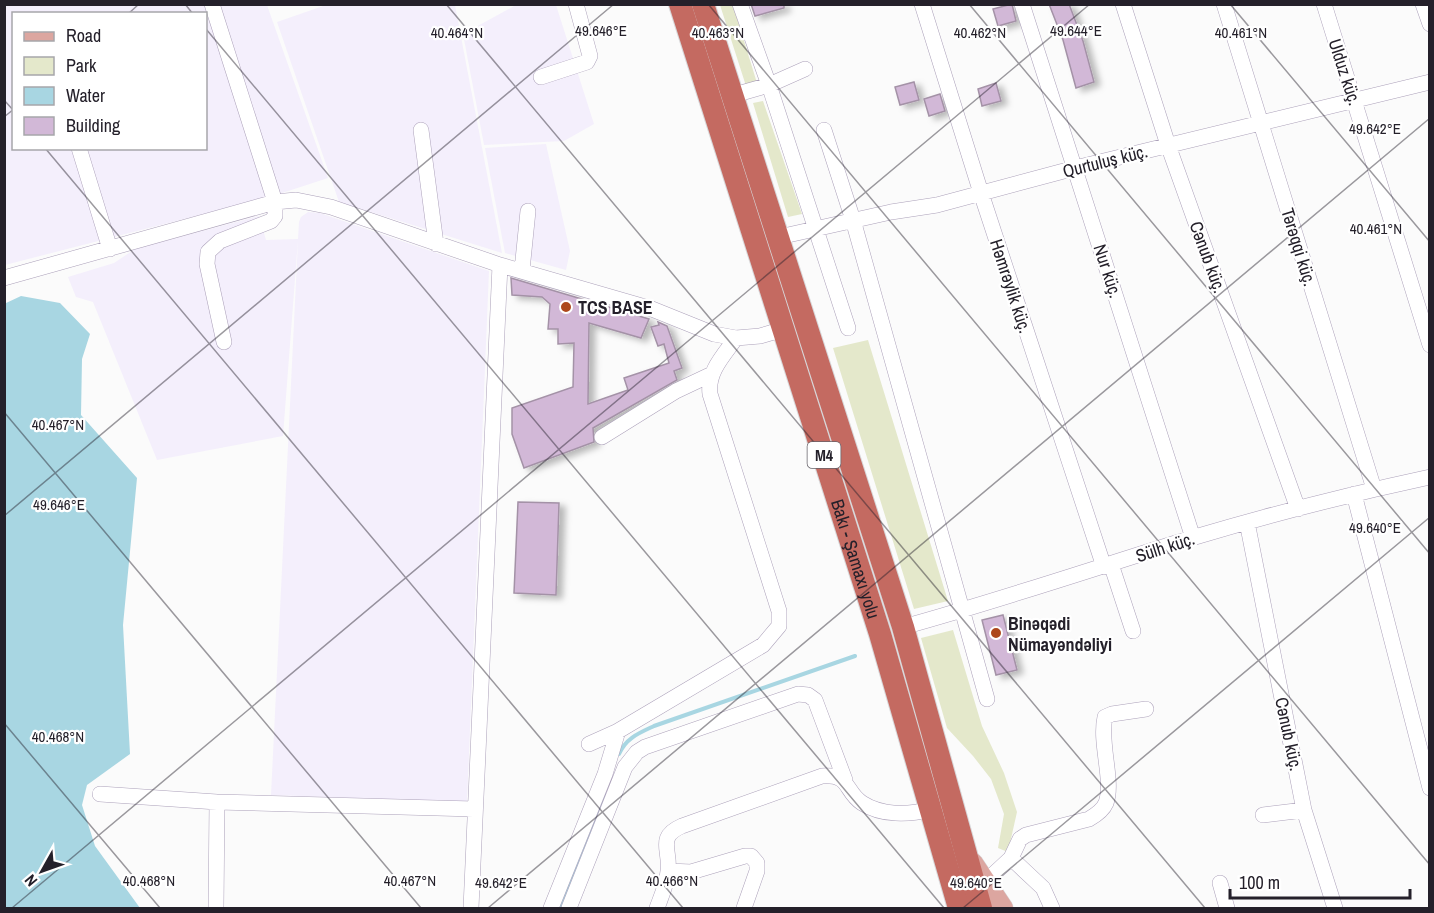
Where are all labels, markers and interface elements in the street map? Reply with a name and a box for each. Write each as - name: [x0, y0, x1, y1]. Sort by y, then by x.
- legend: [12, 12, 207, 150]
- text: 49.646°E: [575, 20, 627, 41]
- text: 49.644°E: [1050, 20, 1102, 41]
- text: 40.464°N: [431, 22, 483, 43]
- text: 40.463°N: [692, 22, 744, 43]
- text: 40.462°N: [954, 22, 1006, 43]
- text: 40.461°N: [1215, 22, 1267, 43]
- text: Road: [66, 23, 101, 48]
- street label: Ulduz küç.: [1322, 35, 1368, 109]
- text: Park: [66, 53, 97, 78]
- text: Water: [66, 83, 105, 108]
- text: Building: [66, 113, 121, 138]
- text: 49.642°E: [1349, 118, 1401, 139]
- street label: Qurtuluş küç.: [1060, 138, 1150, 184]
- street label: Tərəqqi küç.: [1275, 205, 1323, 289]
- street label: Cənub küç.: [1183, 218, 1233, 296]
- text: 40.461°N: [1350, 218, 1402, 239]
- street label: Həmrəylik küç.: [984, 236, 1038, 336]
- street label: Nur küç.: [1088, 241, 1128, 301]
- place label: TCS BASE: [578, 295, 653, 320]
- marker: TCS BASE: [559, 300, 573, 314]
- text: 40.467°N: [32, 414, 84, 435]
- road number: M4: [808, 442, 840, 468]
- text: 49.646°E: [33, 494, 85, 515]
- street label: Bakı - Şamaxı yolu: [825, 496, 887, 622]
- text: 49.640°E: [1349, 517, 1401, 538]
- street label: Sülh küç.: [1132, 526, 1198, 568]
- place label: Binəqədi Nümayəndəliyi: [1008, 611, 1112, 657]
- marker: Binəqədi Nümayəndəliyi: [989, 626, 1003, 640]
- street label: Cənub küç.: [1269, 695, 1309, 773]
- text: 40.468°N: [32, 726, 84, 747]
- north arrow: [12, 841, 72, 901]
- scale bar: [1230, 862, 1410, 900]
- text: N: [19, 870, 42, 891]
- text: 40.468°N: [123, 870, 175, 891]
- text: 40.467°N: [384, 870, 436, 891]
- text: 40.466°N: [646, 870, 698, 891]
- text: 100 m: [1239, 870, 1280, 895]
- text: 49.642°E: [475, 872, 527, 893]
- text: 49.640°E: [950, 872, 1002, 893]

